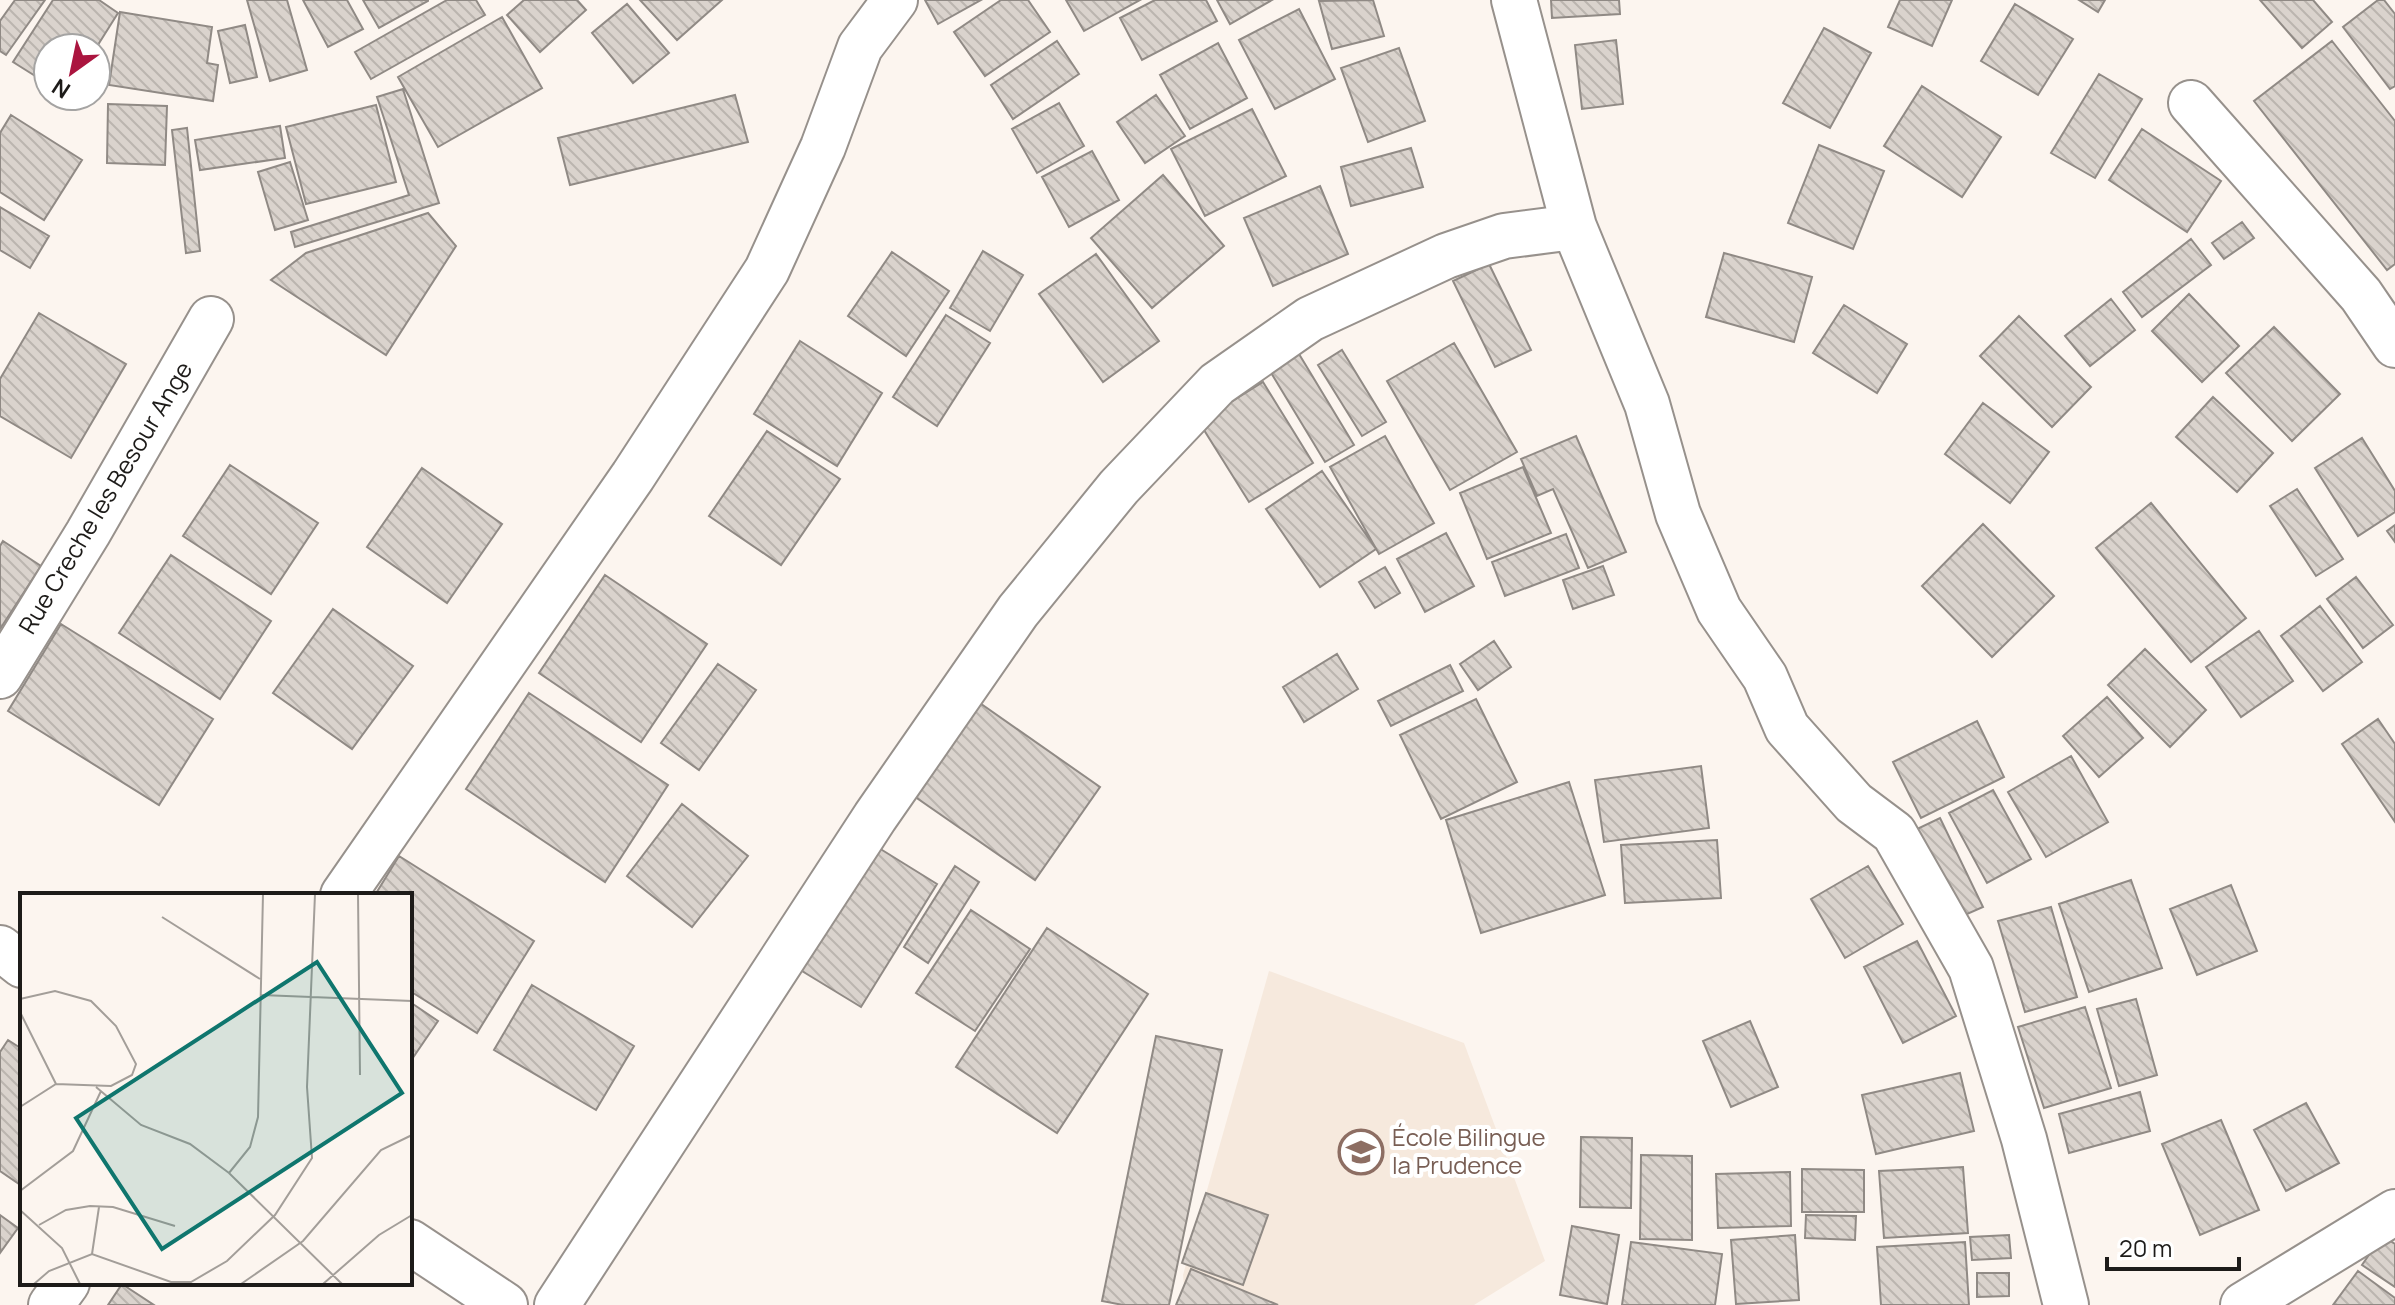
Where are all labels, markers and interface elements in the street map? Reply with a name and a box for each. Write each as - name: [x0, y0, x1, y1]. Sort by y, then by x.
- north arrow: [32, 32, 112, 112]
- text: N: [46, 72, 76, 106]
- street label: Rue Creche les Besour Ange: [10, 355, 199, 640]
- inset map: [20, 893, 412, 1285]
- place label: École Bilingue la Prudence: [1392, 1120, 1546, 1181]
- school or university icon: École Bilingue la Prudence: [1337, 1128, 1385, 1176]
- scale bar: [2107, 1221, 2239, 1271]
- text: 20 m: [2119, 1231, 2172, 1264]

